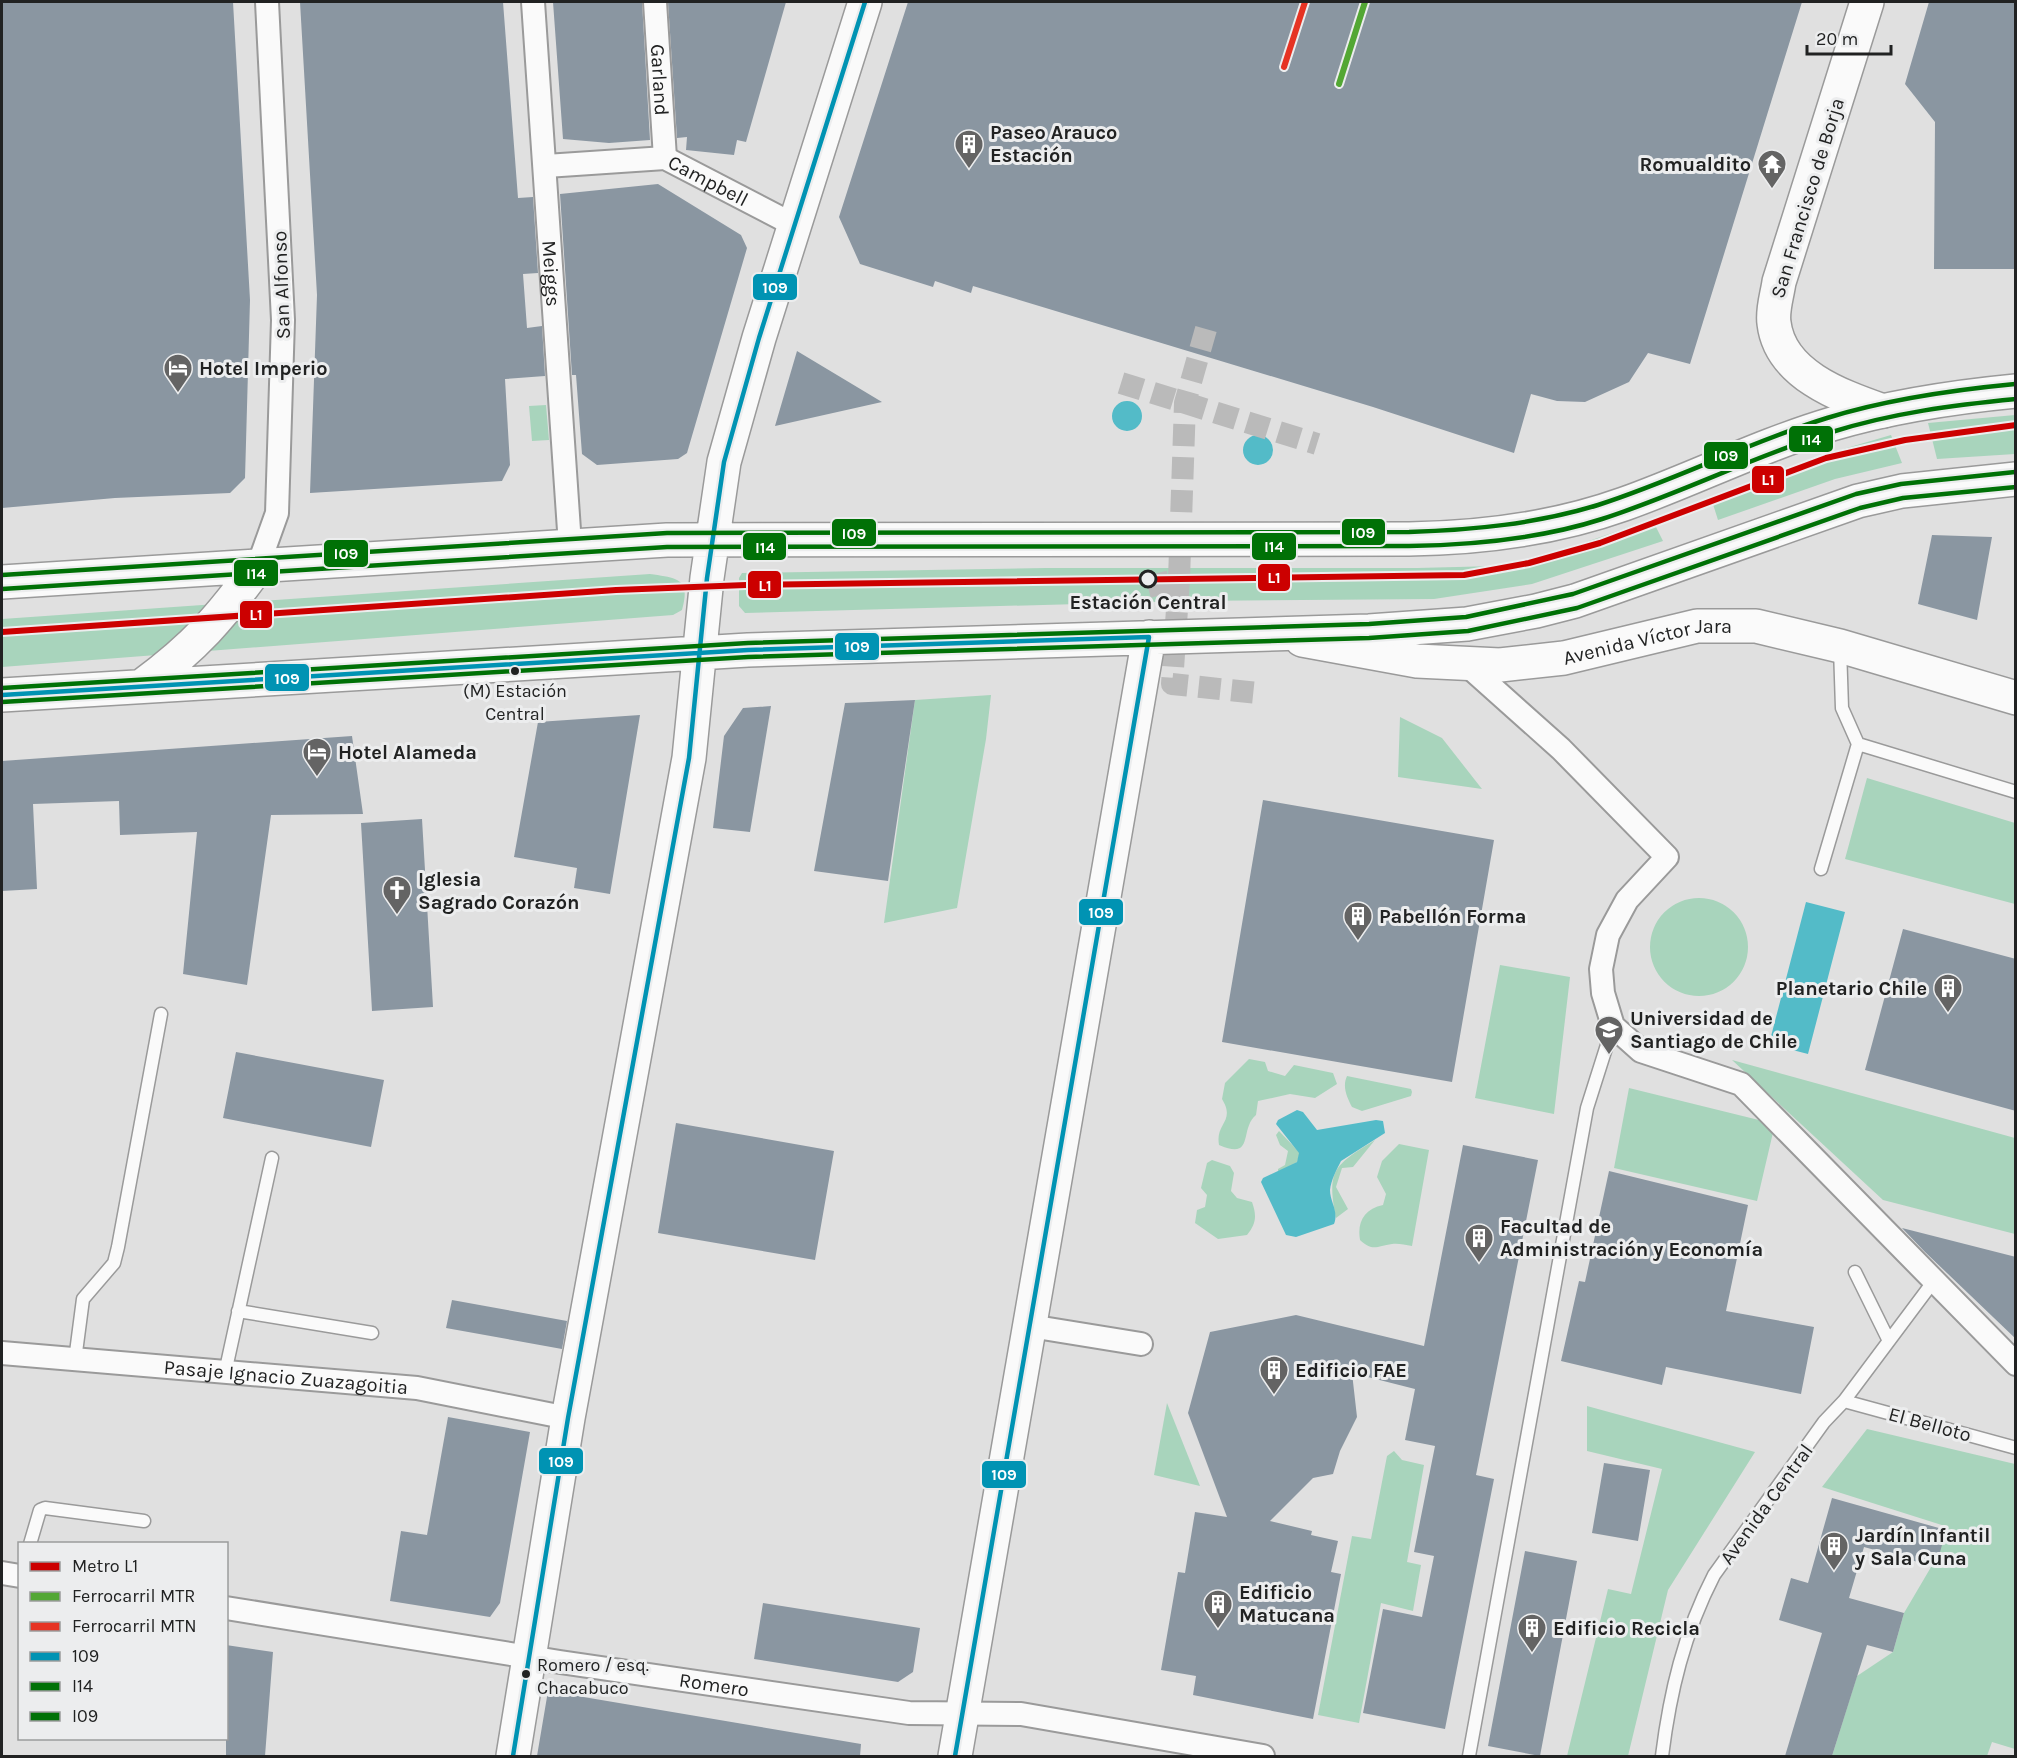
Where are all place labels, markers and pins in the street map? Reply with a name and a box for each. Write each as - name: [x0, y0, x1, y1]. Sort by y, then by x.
- place label: Paseo Arauco Estación: [990, 121, 1117, 167]
- building icon: Paseo Arauco Estación: [953, 128, 985, 170]
- temple icon: Romualdito: [1756, 148, 1788, 190]
- place label: Romualdito: [1639, 153, 1751, 176]
- hotel icon: Hotel Imperio: [162, 352, 194, 394]
- place label: Hotel Imperio: [199, 357, 328, 380]
- marker: Estación Central: [1139, 570, 1157, 588]
- place label: Estación Central: [1069, 591, 1227, 614]
- marker: (M) Estación Central: [509, 665, 521, 677]
- place label: (M) Estación Central: [463, 680, 567, 725]
- hotel icon: Hotel Alameda: [301, 736, 333, 778]
- place label: Hotel Alameda: [338, 741, 477, 764]
- place label: Iglesia Sagrado Corazón: [418, 868, 580, 914]
- church icon: Iglesia Sagrado Corazón: [381, 874, 413, 916]
- building icon: Pabellón Forma: [1342, 900, 1374, 942]
- place label: Pabellón Forma: [1379, 905, 1526, 928]
- building icon: Planetario Chile: [1932, 972, 1964, 1014]
- place label: Planetario Chile: [1776, 977, 1927, 1000]
- place label: Universidad de Santiago de Chile: [1630, 1007, 1797, 1053]
- school or university icon: Universidad de Santiago de Chile: [1593, 1014, 1625, 1056]
- place label: Facultad de Administración y Economía: [1500, 1215, 1763, 1261]
- building icon: Facultad de Administración y Economía: [1463, 1222, 1495, 1264]
- building icon: Edificio FAE: [1258, 1354, 1290, 1396]
- place label: Edificio FAE: [1295, 1359, 1407, 1382]
- place label: Jardín Infantil y Sala Cuna: [1855, 1524, 1990, 1570]
- building icon: Jardín Infantil y Sala Cuna: [1818, 1530, 1850, 1572]
- place label: Edificio Matucana: [1239, 1581, 1335, 1627]
- building icon: Edificio Matucana: [1202, 1588, 1234, 1630]
- building icon: Edificio Recicla: [1516, 1612, 1548, 1654]
- place label: Edificio Recicla: [1553, 1617, 1700, 1640]
- place label: Romero / esq. Chacabuco: [537, 1654, 649, 1699]
- marker: Romero / esq. Chacabuco: [520, 1668, 532, 1680]

